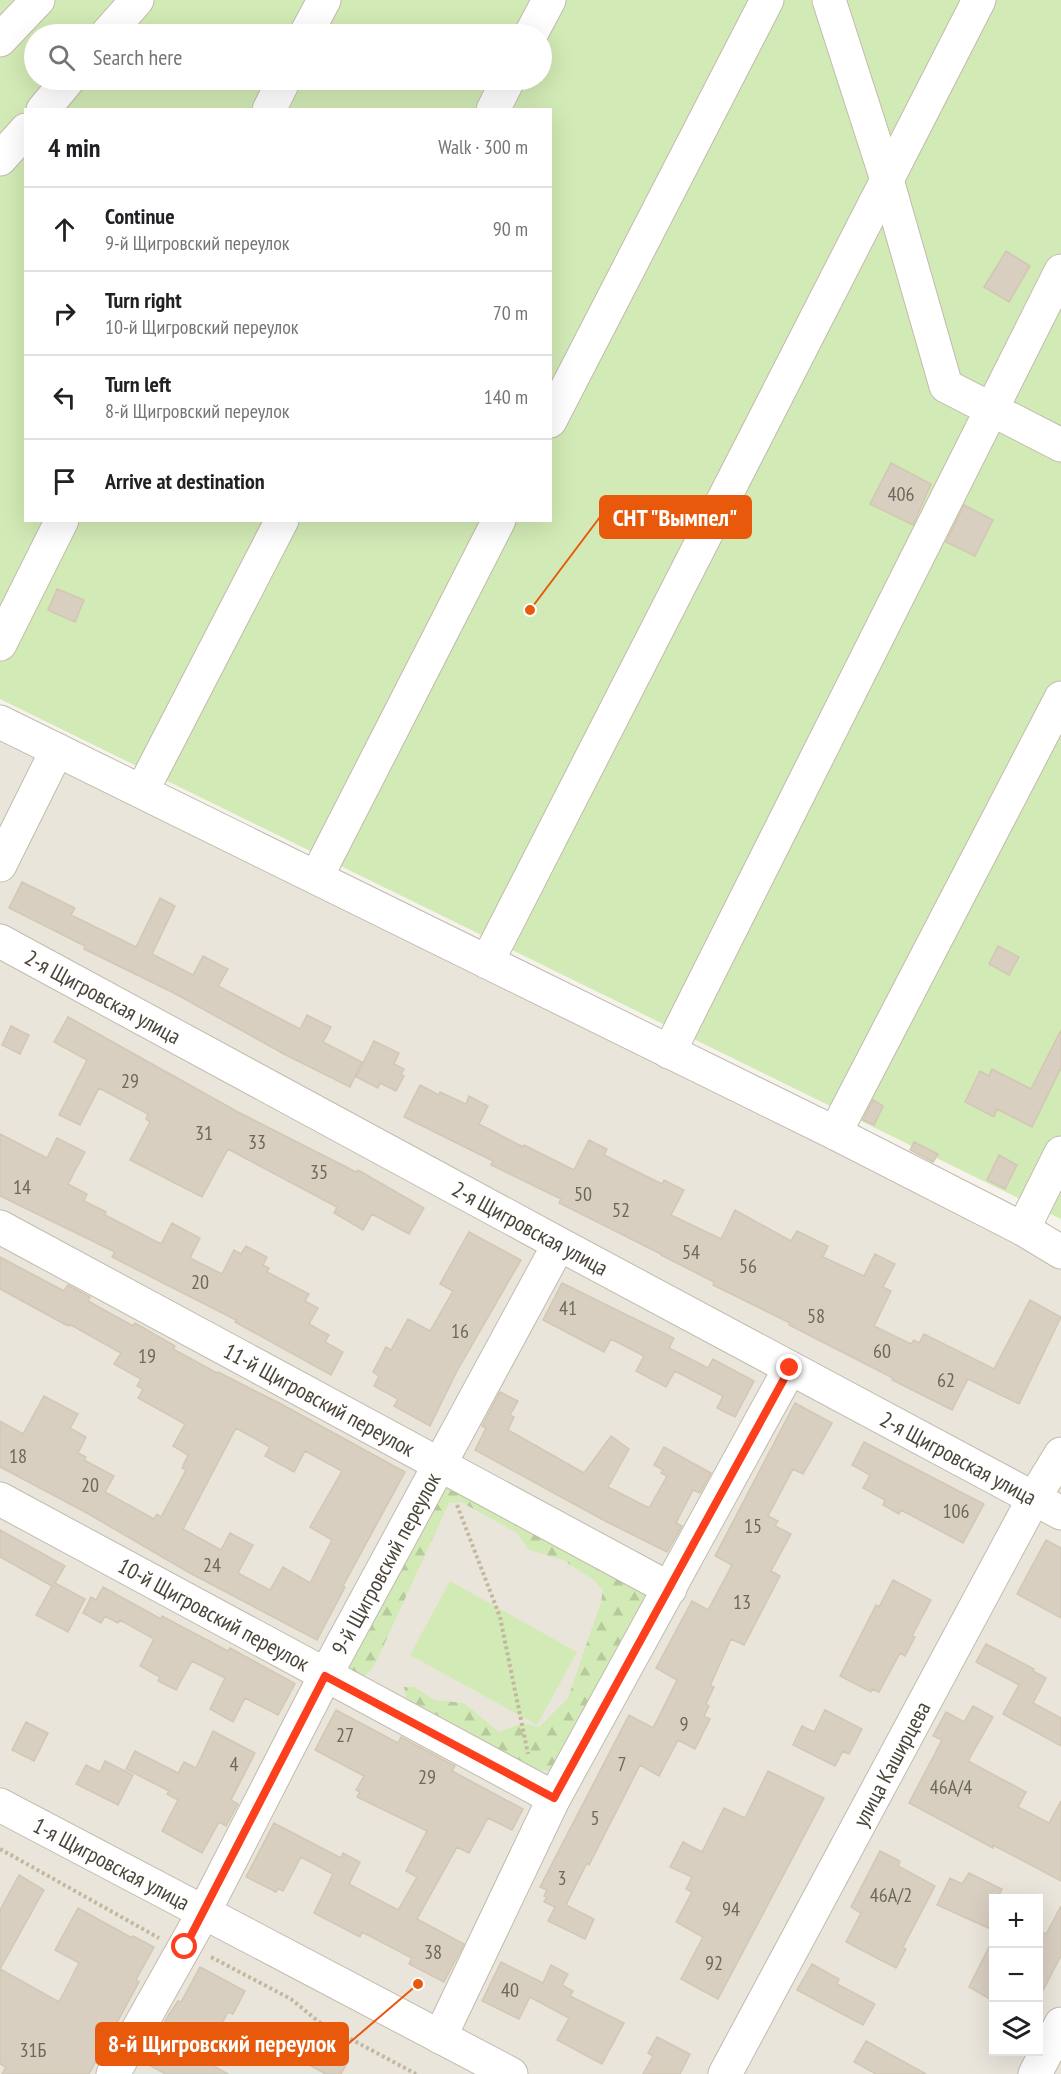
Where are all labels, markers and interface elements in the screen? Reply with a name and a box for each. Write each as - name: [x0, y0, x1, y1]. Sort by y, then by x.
- search box: [24, 24, 552, 90]
- icon: search: [45, 41, 78, 74]
- text: Search here: [93, 43, 182, 71]
- text: 4 min: [48, 131, 101, 164]
- text: Walk · 300 m: [438, 134, 528, 160]
- text: Continue: [105, 202, 175, 230]
- icon: ahead: [48, 213, 81, 246]
- text: 90 m: [493, 216, 528, 242]
- text: 9-й Щигровский переулок: [105, 230, 290, 256]
- text: Turn right: [105, 286, 182, 314]
- icon: right: [48, 297, 81, 330]
- text: 70 m: [493, 300, 528, 326]
- text: 10-й Щигровский переулок: [105, 314, 299, 340]
- text: Turn left: [105, 370, 171, 398]
- icon: left: [48, 381, 81, 414]
- text: 140 m: [484, 384, 528, 410]
- text: 8-й Щигровский переулок: [105, 398, 290, 424]
- icon: arrive: [48, 465, 81, 498]
- text: Arrive at destination: [105, 467, 265, 495]
- house number: 406: [888, 481, 915, 507]
- callout: СНТ "Вымпел": [600, 496, 751, 538]
- text: СНТ "Вымпел": [613, 502, 737, 533]
- street label: 2-я Щигровская улица: [20, 943, 186, 1050]
- house number: 29: [121, 1068, 139, 1094]
- house number: 31: [195, 1120, 213, 1146]
- house number: 33: [248, 1129, 266, 1155]
- house number: 35: [310, 1159, 328, 1185]
- house number: 14: [13, 1174, 31, 1200]
- street label: 2-я Щигровская улица: [447, 1175, 613, 1282]
- house number: 50: [574, 1181, 592, 1207]
- house number: 52: [612, 1197, 630, 1223]
- house number: 54: [682, 1239, 700, 1265]
- house number: 56: [739, 1253, 757, 1279]
- house number: 20: [191, 1269, 209, 1295]
- house number: 41: [559, 1295, 577, 1321]
- house number: 58: [807, 1303, 825, 1329]
- house number: 16: [451, 1318, 469, 1344]
- street label: 11-й Щигровский переулок: [219, 1337, 420, 1463]
- house number: 60: [873, 1338, 891, 1364]
- house number: 19: [138, 1343, 156, 1369]
- route end: [776, 1354, 802, 1380]
- house number: 62: [937, 1367, 955, 1393]
- street label: 2-я Щигровская улица: [875, 1405, 1041, 1511]
- house number: 18: [9, 1443, 27, 1469]
- street label: 9-й Щигровский переулок: [325, 1467, 447, 1659]
- house number: 20: [81, 1472, 99, 1498]
- house number: 106: [943, 1498, 970, 1524]
- house number: 15: [744, 1513, 762, 1539]
- street label: 10-й Щигровский переулок: [113, 1551, 315, 1678]
- house number: 24: [203, 1552, 221, 1578]
- house number: 13: [733, 1589, 751, 1615]
- street label: улица Каширцева: [846, 1696, 936, 1831]
- house number: 9: [680, 1711, 689, 1737]
- house number: 27: [336, 1722, 354, 1748]
- house number: 4: [230, 1751, 239, 1777]
- house number: 7: [618, 1751, 627, 1777]
- house number: 29: [418, 1764, 436, 1790]
- house number: 46А/4: [930, 1774, 972, 1800]
- house number: 5: [591, 1805, 600, 1831]
- street label: 1-я Щигровская улица: [28, 1811, 195, 1916]
- house number: 3: [558, 1865, 567, 1891]
- house number: 46А/2: [870, 1882, 912, 1908]
- map controls: [989, 1894, 1043, 2056]
- button: +: [989, 1894, 1043, 1948]
- house number: 94: [722, 1896, 740, 1922]
- route start: [171, 1933, 197, 1959]
- house number: 38: [424, 1939, 442, 1965]
- button: −: [989, 1948, 1043, 2002]
- house number: 92: [705, 1950, 723, 1976]
- house number: 40: [501, 1977, 519, 2003]
- button: layers: [989, 2002, 1043, 2056]
- callout: 8-й Щигровский переулок: [96, 2023, 348, 2065]
- text: 8-й Щигровский переулок: [108, 2028, 336, 2059]
- house number: 31Б: [20, 2037, 47, 2063]

